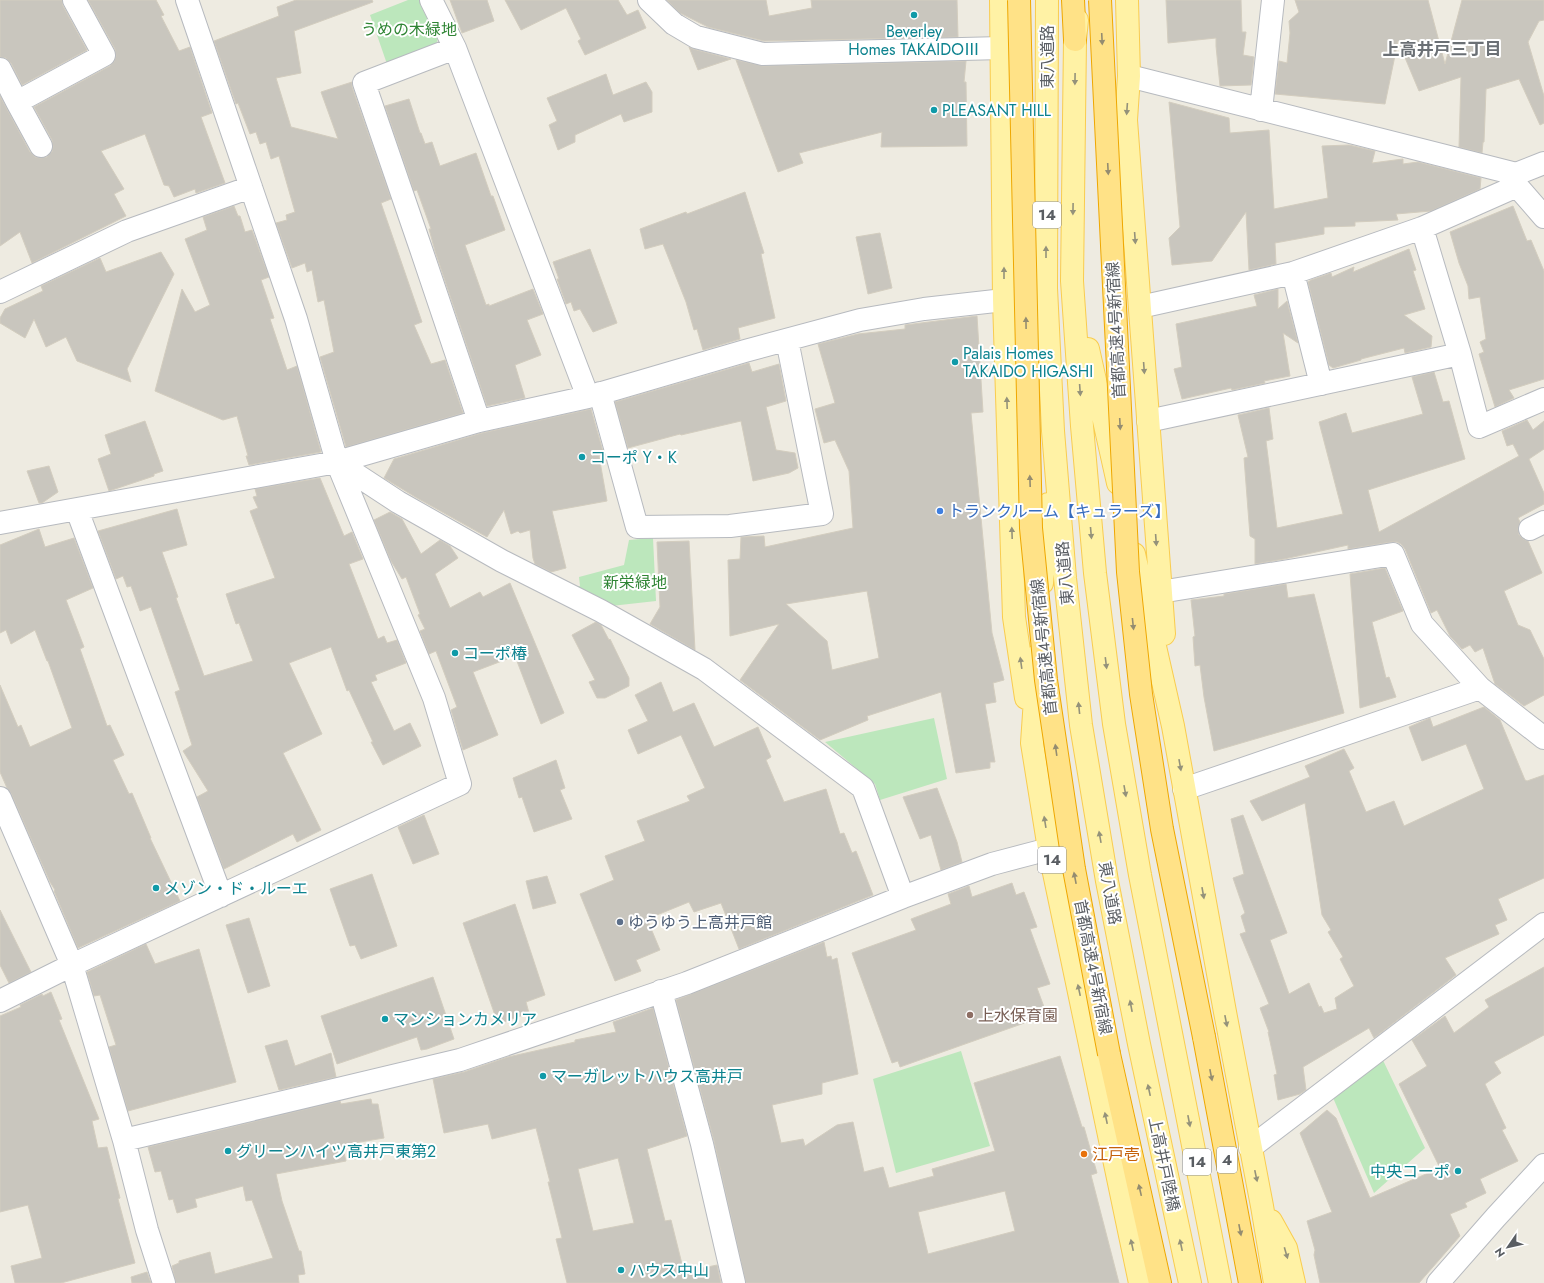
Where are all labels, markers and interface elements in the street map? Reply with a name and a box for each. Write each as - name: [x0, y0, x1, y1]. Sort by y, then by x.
- marker: Beverley Homes TAKAIDOⅢ: [909, 10, 919, 20]
- park label: うめの木緑地: [361, 18, 457, 41]
- place label: Beverley Homes TAKAIDOⅢ: [848, 20, 980, 61]
- street label: 東八道路: [1036, 25, 1059, 89]
- one-way arrow: [1098, 33, 1105, 45]
- district label: 上高井戸三丁目: [1383, 37, 1502, 61]
- one-way arrow: [1072, 73, 1078, 86]
- place label: PLEASANT HILL: [942, 99, 1052, 122]
- one-way arrow: [1124, 103, 1130, 115]
- marker: PLEASANT HILL: [929, 105, 939, 115]
- one-way arrow: [1105, 163, 1111, 176]
- road number: 14: [1033, 202, 1061, 228]
- one-way arrow: [1070, 203, 1076, 216]
- one-way arrow: [1132, 232, 1139, 245]
- one-way arrow: [1043, 245, 1049, 258]
- street label: 首都高速4号新宿線: [1101, 261, 1131, 399]
- one-way arrow: [1001, 266, 1007, 279]
- one-way arrow: [1022, 317, 1029, 329]
- place label: Palais Homes TAKAIDO HIGASHI: [963, 342, 1093, 383]
- marker: Palais Homes TAKAIDO HIGASHI: [950, 357, 960, 367]
- one-way arrow: [1141, 362, 1148, 374]
- one-way arrow: [1076, 384, 1083, 396]
- one-way arrow: [1004, 396, 1010, 409]
- one-way arrow: [1117, 418, 1124, 431]
- place label: コーポ Y・K: [590, 446, 677, 469]
- marker: コーポ Y・K: [577, 452, 587, 462]
- one-way arrow: [1027, 474, 1033, 487]
- place label: トランクルーム【キュラーズ】: [948, 500, 1170, 523]
- marker: トランクルーム【キュラーズ】: [935, 506, 945, 516]
- one-way arrow: [1008, 527, 1015, 539]
- one-way arrow: [1088, 527, 1095, 540]
- one-way arrow: [1152, 534, 1159, 546]
- street label: 東八道路: [1051, 540, 1079, 606]
- park label: 新栄緑地: [603, 571, 667, 594]
- street label: 首都高速4号新宿線: [1025, 578, 1063, 716]
- one-way arrow: [1130, 618, 1137, 630]
- place label: コーポ椿: [463, 642, 527, 665]
- marker: コーポ椿: [450, 648, 460, 658]
- one-way arrow: [1018, 657, 1024, 669]
- one-way arrow: [1103, 657, 1109, 669]
- one-way arrow: [1076, 702, 1082, 714]
- one-way arrow: [1053, 744, 1059, 756]
- one-way arrow: [1177, 759, 1183, 771]
- one-way arrow: [1123, 785, 1129, 797]
- one-way arrow: [1042, 816, 1048, 828]
- one-way arrow: [1097, 831, 1103, 843]
- road number: 14: [1038, 847, 1066, 873]
- street label: 東八道路: [1093, 859, 1127, 927]
- one-way arrow: [1072, 872, 1078, 884]
- place label: メゾン・ド・ルーエ: [164, 877, 308, 900]
- marker: メゾン・ド・ルーエ: [151, 883, 161, 893]
- one-way arrow: [1200, 887, 1206, 899]
- street label: 首都高速4号新宿線: [1069, 897, 1117, 1037]
- place label: ゆうゆう上高井戸館: [628, 911, 772, 934]
- marker: ゆうゆう上高井戸館: [615, 917, 625, 927]
- one-way arrow: [1075, 984, 1081, 997]
- one-way arrow: [1128, 1000, 1134, 1012]
- place label: 上水保育園: [978, 1004, 1058, 1027]
- place label: マンションカメリア: [393, 1008, 537, 1031]
- marker: 上水保育園: [965, 1010, 975, 1020]
- marker: マンションカメリア: [380, 1014, 390, 1024]
- one-way arrow: [1224, 1014, 1230, 1027]
- place label: マーガレットハウス高井戸: [551, 1065, 743, 1088]
- one-way arrow: [1208, 1069, 1214, 1081]
- marker: マーガレットハウス高井戸: [538, 1071, 548, 1081]
- one-way arrow: [1145, 1084, 1151, 1096]
- one-way arrow: [1102, 1111, 1108, 1124]
- street label: 上高井戸陸橋: [1143, 1115, 1185, 1213]
- one-way arrow: [1186, 1115, 1192, 1127]
- place label: グリーンハイツ高井戸東第2: [236, 1140, 436, 1163]
- place label: 江戸壱: [1092, 1143, 1140, 1166]
- marker: グリーンハイツ高井戸東第2: [223, 1146, 233, 1156]
- road number: 4: [1217, 1147, 1237, 1173]
- marker: 江戸壱: [1079, 1149, 1089, 1159]
- road number: 14: [1183, 1149, 1211, 1175]
- place label: 中央コーポ: [1370, 1160, 1450, 1183]
- marker: 中央コーポ: [1453, 1166, 1463, 1176]
- one-way arrow: [1254, 1170, 1260, 1182]
- one-way arrow: [1136, 1184, 1142, 1196]
- one-way arrow: [1237, 1224, 1243, 1236]
- north arrow: [1488, 1227, 1528, 1267]
- one-way arrow: [1129, 1239, 1135, 1251]
- one-way arrow: [1178, 1239, 1184, 1251]
- text: N: [1491, 1244, 1509, 1261]
- one-way arrow: [1284, 1247, 1290, 1259]
- place label: ハウス中山: [629, 1259, 709, 1282]
- marker: ハウス中山: [616, 1265, 626, 1275]

